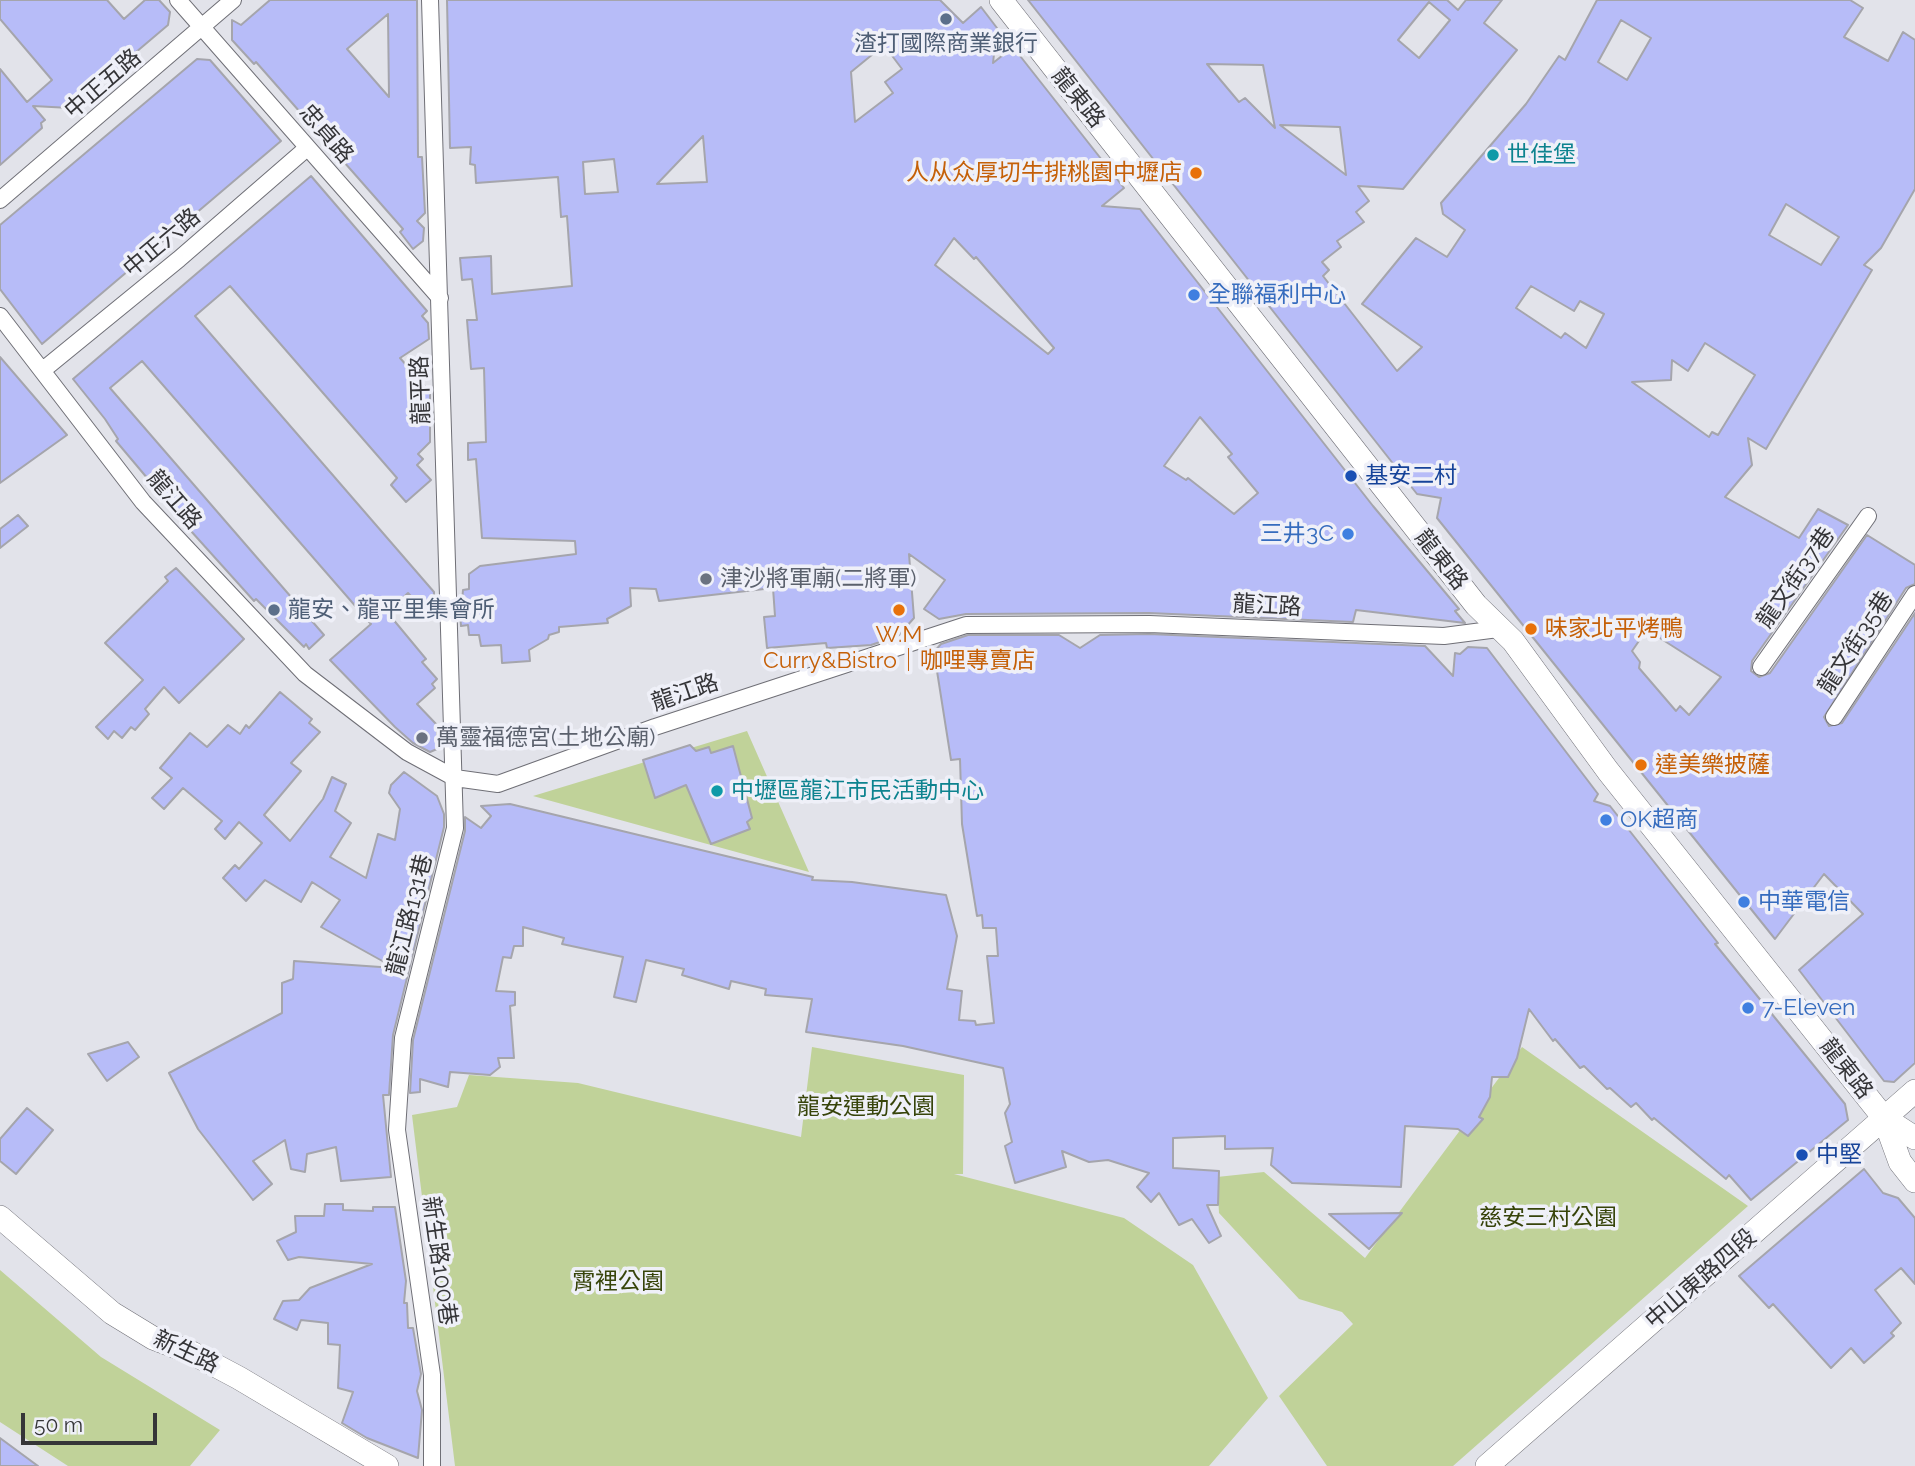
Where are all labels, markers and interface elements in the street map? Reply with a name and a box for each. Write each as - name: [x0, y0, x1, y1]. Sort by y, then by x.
- marker: 渣打國際商業銀行: [938, 11, 954, 27]
- place label: 渣打國際商業銀行: [854, 30, 1038, 58]
- street label: 中正五路: [59, 43, 147, 125]
- street label: 龍東路: [1046, 63, 1110, 133]
- street label: 忠貞路: [293, 99, 359, 169]
- place label: 世佳堡: [1507, 141, 1576, 169]
- marker: 世佳堡: [1485, 147, 1501, 163]
- place label: 人从众厚切牛排桃園中壢店: [906, 159, 1182, 187]
- marker: 人从众厚切牛排桃園中壢店: [1188, 165, 1204, 181]
- street label: 中正六路: [118, 203, 206, 283]
- place label: 全聯福利中心: [1208, 281, 1346, 309]
- marker: 全聯福利中心: [1186, 287, 1202, 303]
- street label: 龍平路: [406, 355, 436, 425]
- place label: 基安二村: [1365, 462, 1457, 490]
- street label: 龍江路: [141, 465, 207, 535]
- marker: 基安二村: [1343, 468, 1359, 484]
- place label: 三井3C: [1260, 520, 1334, 548]
- street label: 龍文街37巷: [1751, 522, 1841, 634]
- street label: 龍東路: [1409, 524, 1473, 596]
- marker: 三井3C: [1340, 526, 1356, 542]
- place label: 津沙將軍廟(二將軍): [720, 565, 916, 593]
- marker: 津沙將軍廟(二將軍): [698, 571, 714, 587]
- street label: 龍文街35巷: [1813, 586, 1899, 700]
- street label: 龍江路: [1232, 590, 1302, 622]
- place label: 龍安、龍平里集會所: [288, 596, 495, 624]
- marker: 龍安、龍平里集會所: [266, 602, 282, 618]
- marker: W.M Curry&Bistro｜咖哩專賣店: [891, 602, 907, 618]
- place label: 味家北平烤鴨: [1545, 615, 1683, 643]
- place label: W.M Curry&Bistro｜咖哩專賣店: [763, 621, 1035, 675]
- marker: 味家北平烤鴨: [1523, 621, 1539, 637]
- street label: 龍江路: [648, 669, 722, 717]
- place label: 萬靈福德宮(土地公廟): [436, 724, 655, 752]
- marker: 萬靈福德宮(土地公廟): [414, 730, 430, 746]
- place label: 達美樂披薩: [1655, 751, 1770, 779]
- marker: 達美樂披薩: [1633, 757, 1649, 773]
- place label: 中壢區龍江市民活動中心: [731, 777, 984, 805]
- marker: 中壢區龍江市民活動中心: [709, 783, 725, 799]
- place label: OK超商: [1620, 806, 1698, 834]
- marker: OK超商: [1598, 812, 1614, 828]
- street label: 龍江路131巷: [382, 852, 438, 978]
- place label: 中華電信: [1758, 888, 1850, 916]
- marker: 中華電信: [1736, 894, 1752, 910]
- place label: 7-Eleven: [1762, 994, 1856, 1022]
- marker: 7-Eleven: [1740, 1000, 1756, 1016]
- street label: 龍東路: [1814, 1033, 1878, 1105]
- park label: 龍安運動公園: [797, 1093, 935, 1121]
- place label: 中堅: [1816, 1141, 1862, 1169]
- marker: 中堅: [1794, 1147, 1810, 1163]
- street label: 新生路100巷: [416, 1195, 462, 1327]
- park label: 慈安三村公園: [1479, 1204, 1617, 1232]
- street label: 中山東路四段: [1640, 1223, 1762, 1335]
- park label: 霄裡公園: [572, 1268, 664, 1296]
- street label: 新生路: [149, 1325, 223, 1379]
- scale bar: [24, 1400, 161, 1444]
- text: 50 m: [34, 1412, 83, 1437]

